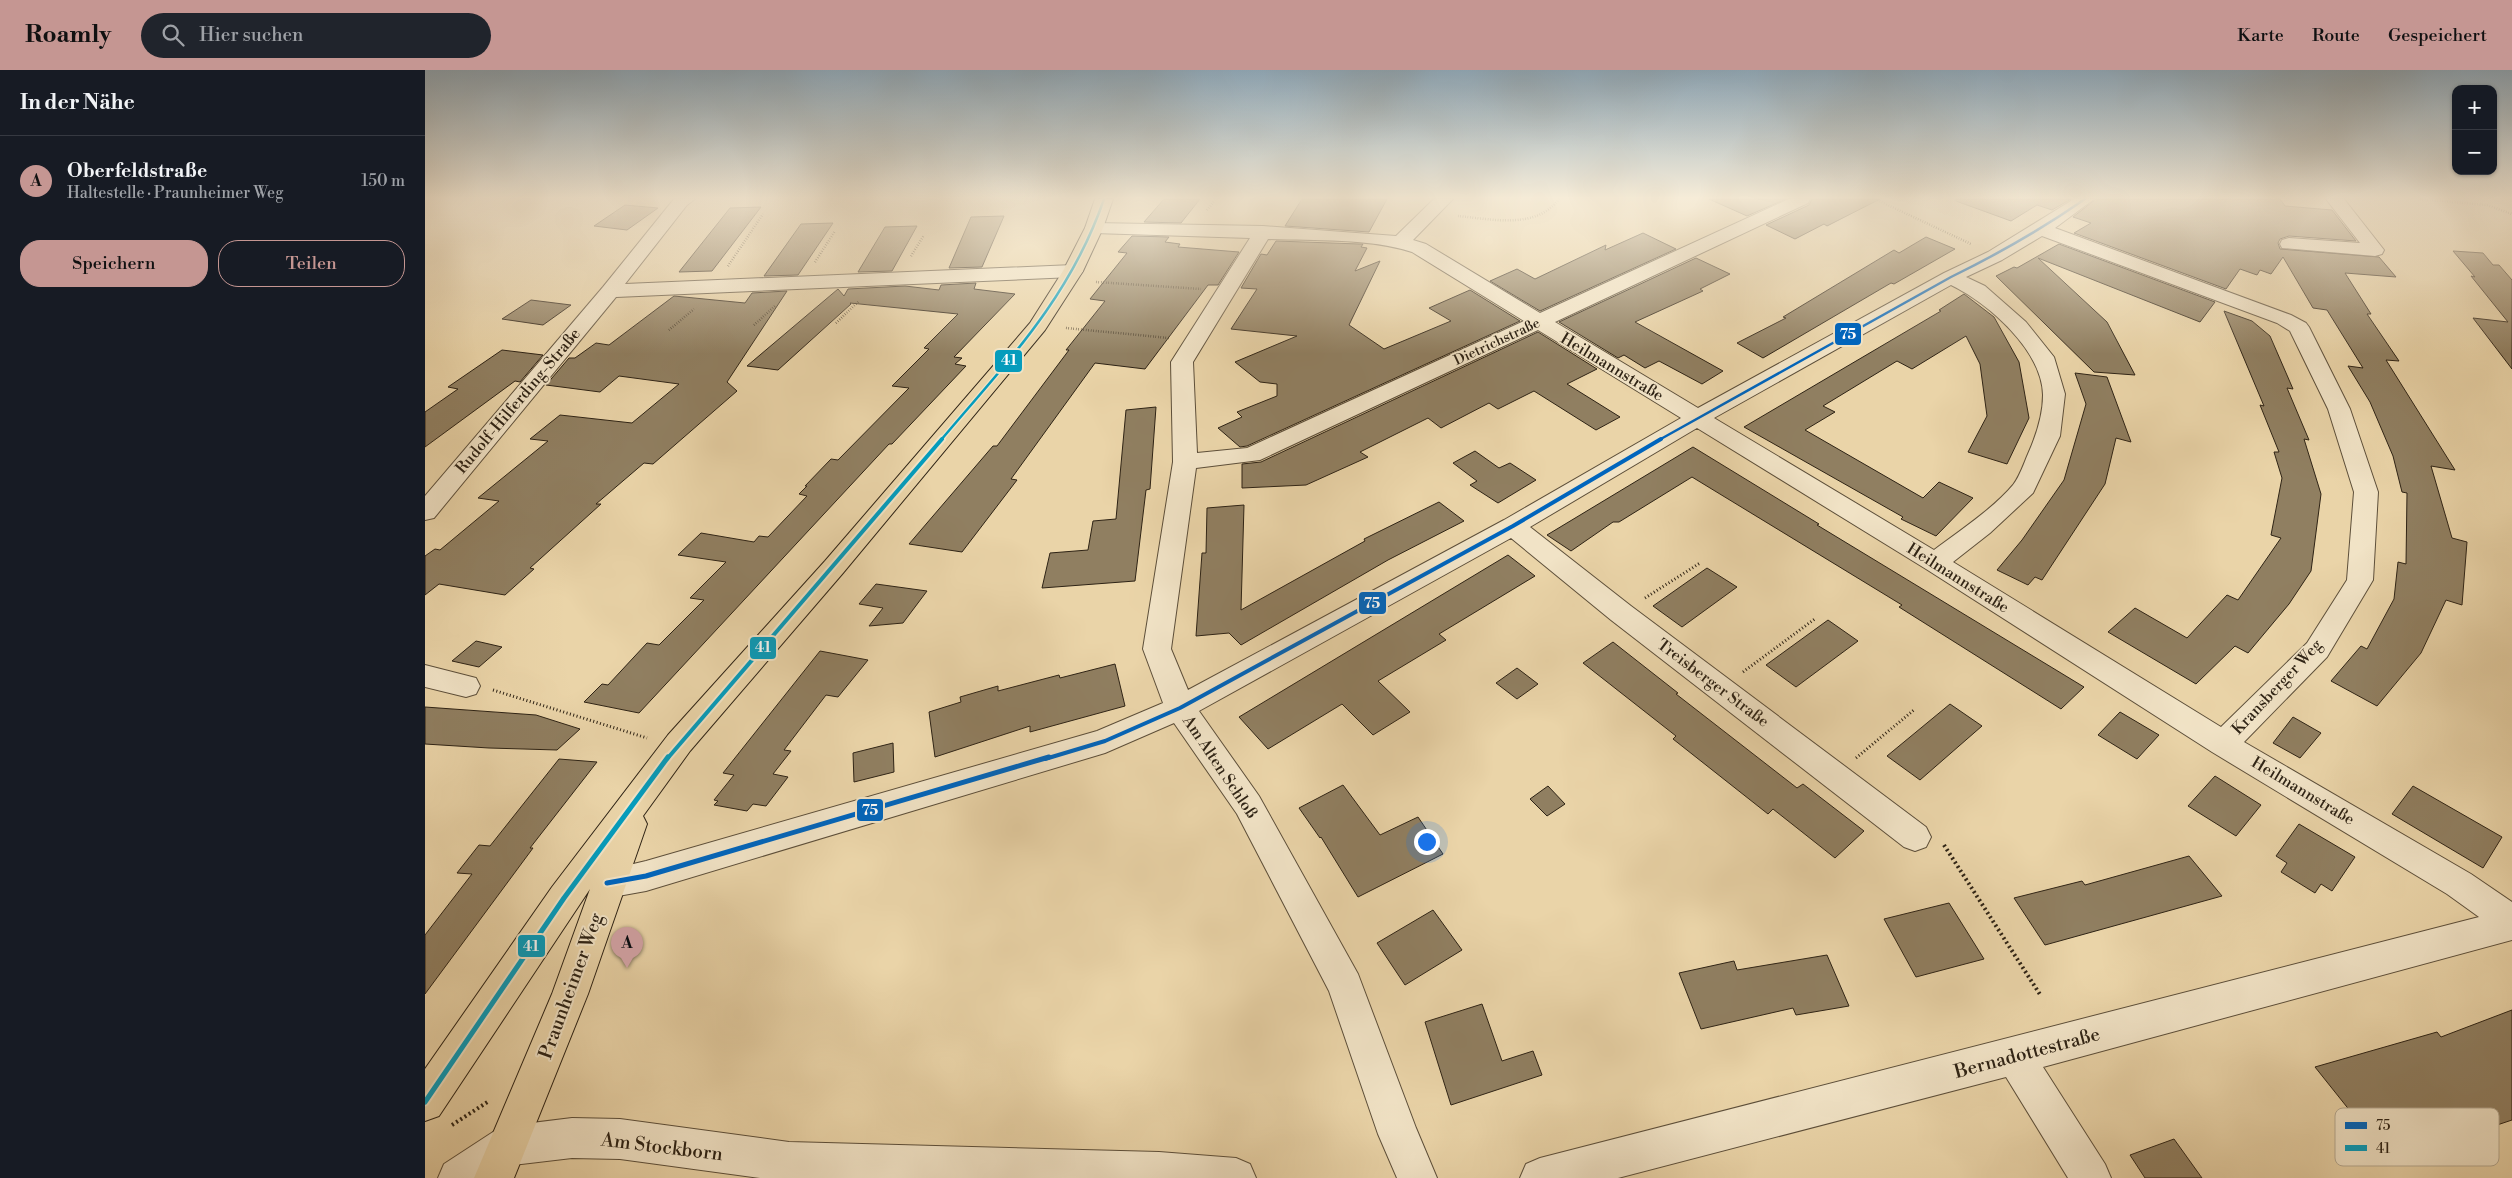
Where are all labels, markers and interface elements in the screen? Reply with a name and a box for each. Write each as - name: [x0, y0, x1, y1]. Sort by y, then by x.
- search box: [141, 13, 491, 58]
- text: Roamly: [25, 20, 111, 50]
- icon: search: [159, 21, 187, 49]
- text: Hier suchen: [199, 23, 303, 47]
- text: Karte: [2237, 24, 2284, 47]
- text: Route: [2312, 24, 2360, 47]
- text: Gespeichert: [2388, 24, 2487, 47]
- map controls: [2452, 85, 2497, 175]
- button: +: [2452, 85, 2497, 130]
- text: In der Nähe: [20, 90, 135, 116]
- button: −: [2452, 130, 2497, 175]
- text: Oberfeldstraße: [67, 159, 207, 183]
- text: A: [30, 171, 42, 191]
- text: 150 m: [361, 171, 405, 191]
- text: Haltestelle · Praunheimer Weg: [67, 183, 283, 203]
- button: Speichern: [20, 240, 208, 287]
- button: Teilen: [218, 240, 405, 287]
- street label: Dietrichstraße: [1451, 314, 1543, 370]
- line badge: 75: [1834, 322, 1862, 346]
- street label: Rudolf-Hilferding-Straße: [451, 324, 585, 478]
- text: 75: [1840, 326, 1857, 344]
- street label: Heilmannstraße: [1557, 328, 1667, 406]
- line badge: 41: [994, 349, 1023, 373]
- text: 41: [1001, 352, 1017, 370]
- street label: Heilmannstraße: [1903, 539, 2013, 617]
- line badge: 75: [1358, 591, 1387, 615]
- text: 75: [1364, 595, 1381, 613]
- street label: Treisberger Straße: [1653, 634, 1773, 732]
- street label: Kransberger Weg: [2228, 635, 2327, 739]
- line badge: 41: [749, 636, 777, 660]
- text: 41: [755, 639, 771, 657]
- street label: Am Alten Schloß: [1178, 711, 1262, 822]
- street label: Heilmannstraße: [2248, 752, 2358, 830]
- line badge: 75: [856, 798, 884, 822]
- text: 75: [862, 802, 879, 820]
- your location: [1414, 829, 1440, 855]
- street label: Praunheimer Weg: [533, 909, 609, 1062]
- pin: A: [611, 927, 643, 968]
- line badge: 41: [517, 934, 546, 958]
- text: 41: [523, 938, 539, 956]
- street label: Bernadottestraße: [1951, 1022, 2102, 1084]
- legend: [2335, 1108, 2499, 1166]
- text: 75: [2376, 1117, 2391, 1135]
- street label: Am Stockborn: [599, 1128, 724, 1166]
- text: 41: [2376, 1140, 2390, 1158]

